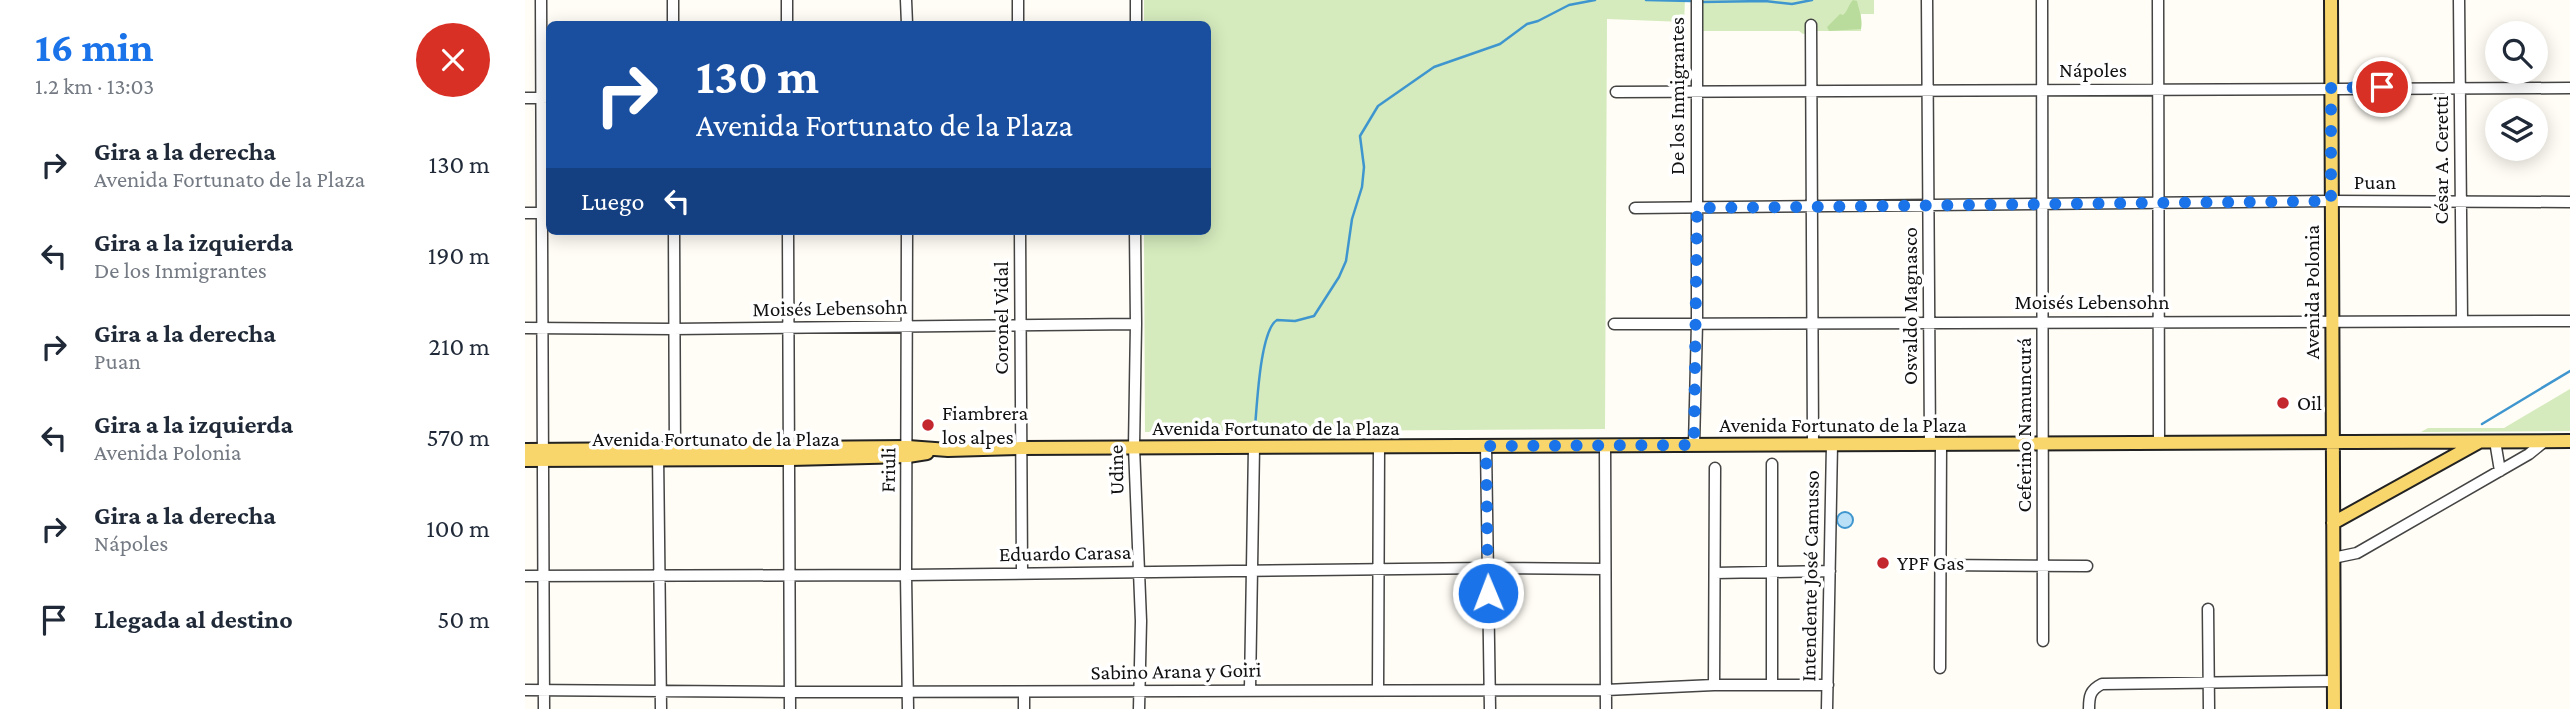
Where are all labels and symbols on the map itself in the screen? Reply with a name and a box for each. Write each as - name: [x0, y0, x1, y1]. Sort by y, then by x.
- street label: De los Inmigrantes: [1665, 17, 1689, 175]
- pin: [2352, 57, 2412, 117]
- street label: Nápoles: [2059, 58, 2127, 82]
- street label: César A. Ceretti: [2429, 95, 2453, 224]
- street label: Puan: [2354, 170, 2396, 194]
- street label: Avenida Polonia: [2300, 224, 2324, 359]
- street label: Osvaldo Magnasco: [1898, 227, 1922, 385]
- street label: Coronel Vidal: [989, 261, 1013, 375]
- street label: Moisés Lebensohn: [2014, 290, 2170, 314]
- street label: Moisés Lebensohn: [752, 295, 908, 321]
- street label: Ceferino Namuncurá: [2012, 337, 2036, 512]
- place label: Oil: [2297, 391, 2322, 415]
- marker: Oil: [2275, 395, 2291, 411]
- place label: Fiambrera los alpes: [942, 401, 1028, 449]
- street label: Avenida Fortunato de la Plaza: [1719, 413, 1967, 437]
- street label: Avenida Fortunato de la Plaza: [1152, 416, 1400, 440]
- marker: Fiambrera los alpes: [920, 417, 936, 433]
- street label: Avenida Fortunato de la Plaza: [592, 427, 840, 451]
- street label: Udine: [1104, 445, 1128, 495]
- street label: Friuli: [876, 447, 900, 493]
- street label: Intendente José Camusso: [1796, 470, 1824, 682]
- street label: Eduardo Carasa: [999, 540, 1132, 566]
- place label: YPF Gas: [1897, 551, 1964, 575]
- marker: YPF Gas: [1875, 555, 1891, 571]
- position arrow: [1451, 556, 1525, 630]
- street label: Sabino Arana y Goiri: [1090, 658, 1262, 684]

